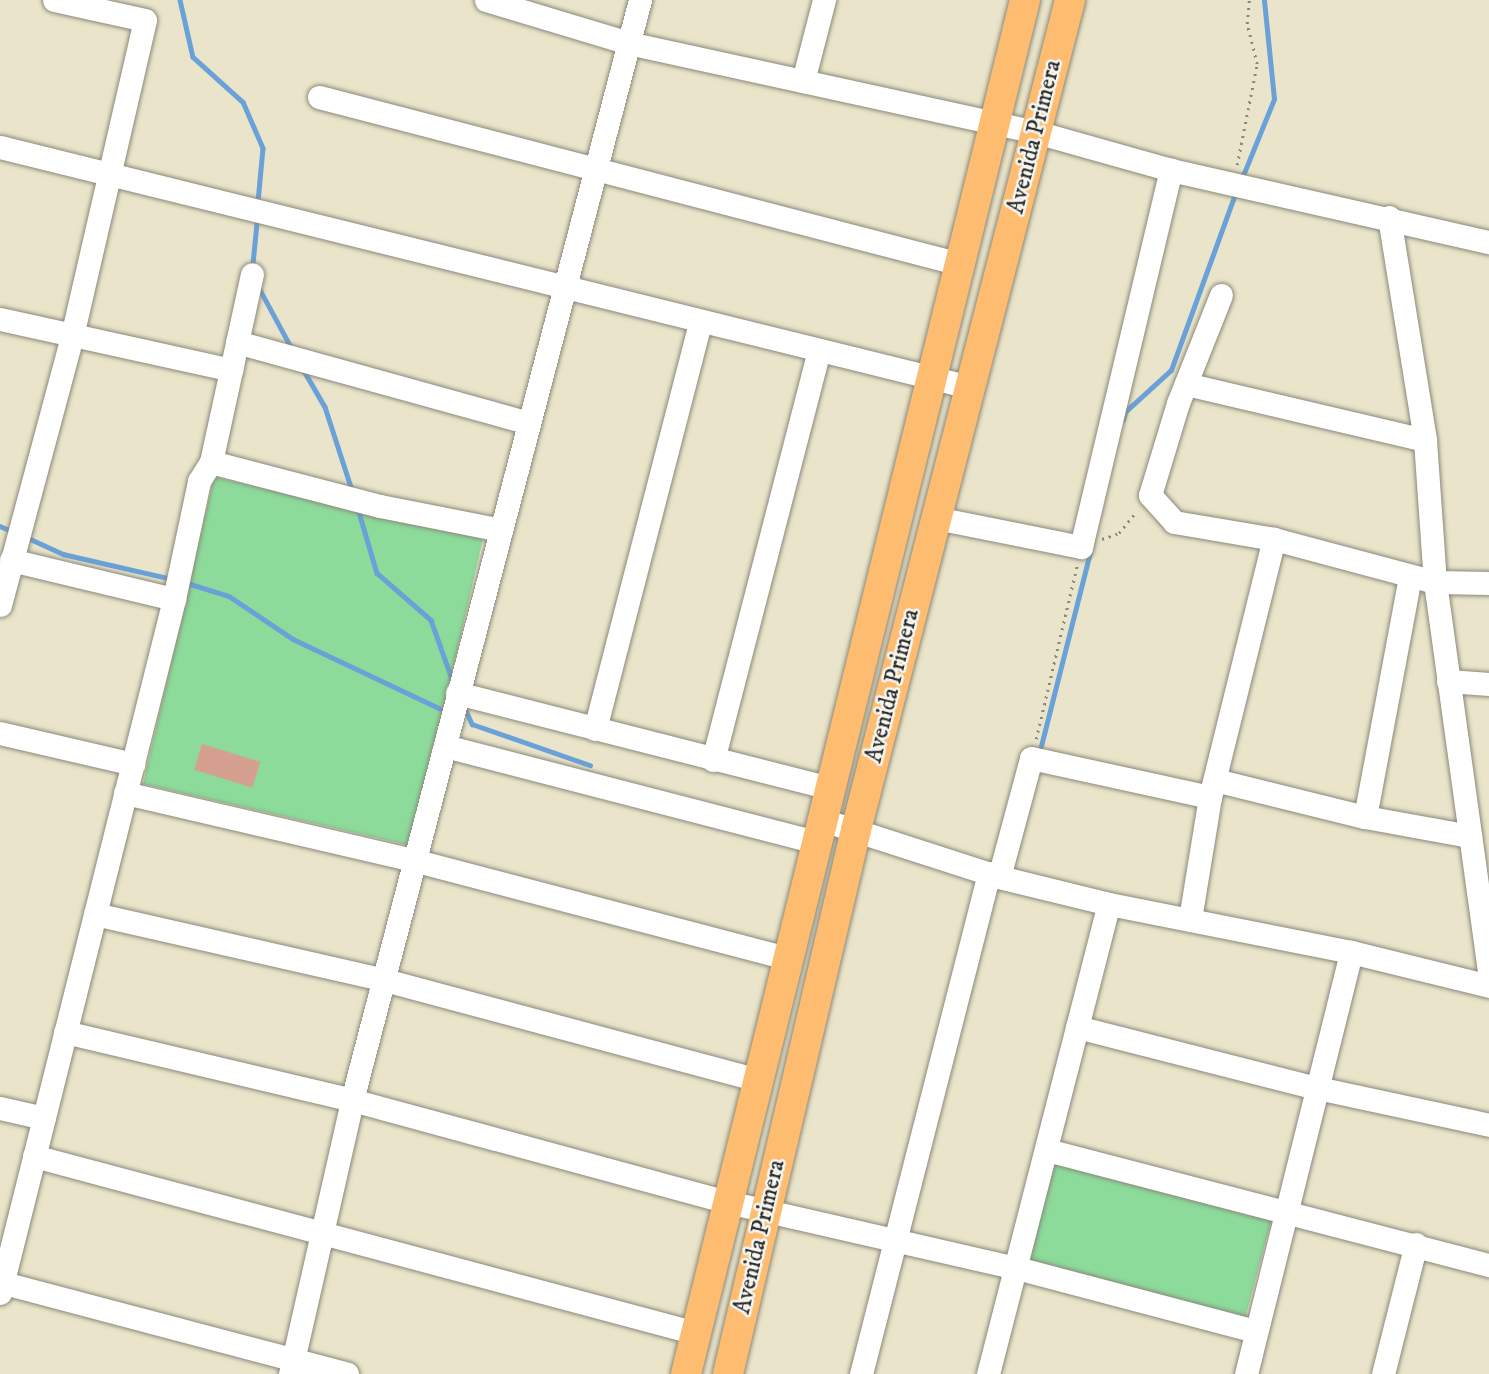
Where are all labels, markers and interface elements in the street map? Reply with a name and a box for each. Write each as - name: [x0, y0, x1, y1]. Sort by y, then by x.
- street label: Avenida Primera: [1002, 57, 1068, 217]
- street label: Avenida Primera: [860, 606, 926, 766]
- street label: Avenida Primera: [728, 1157, 792, 1317]

